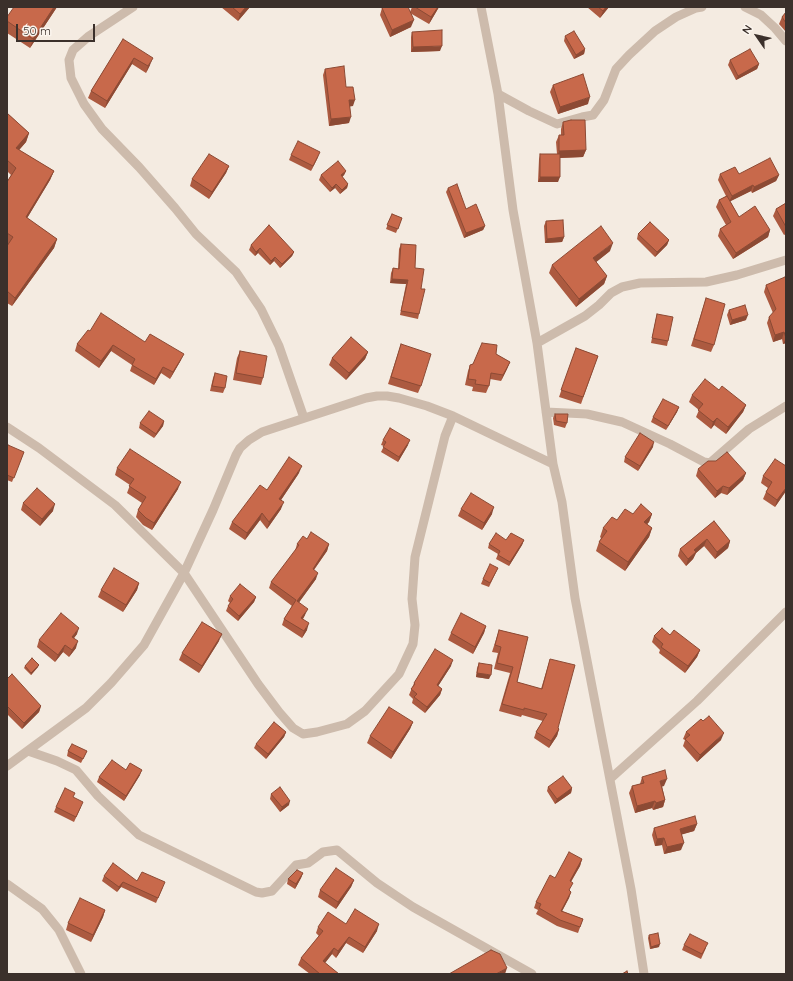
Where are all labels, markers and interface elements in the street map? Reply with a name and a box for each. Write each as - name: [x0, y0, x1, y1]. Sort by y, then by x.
- scale bar: [18, 16, 97, 42]
- north arrow: [737, 16, 777, 56]
- text: N: [739, 22, 755, 37]
- text: 50 m: [23, 23, 51, 38]

